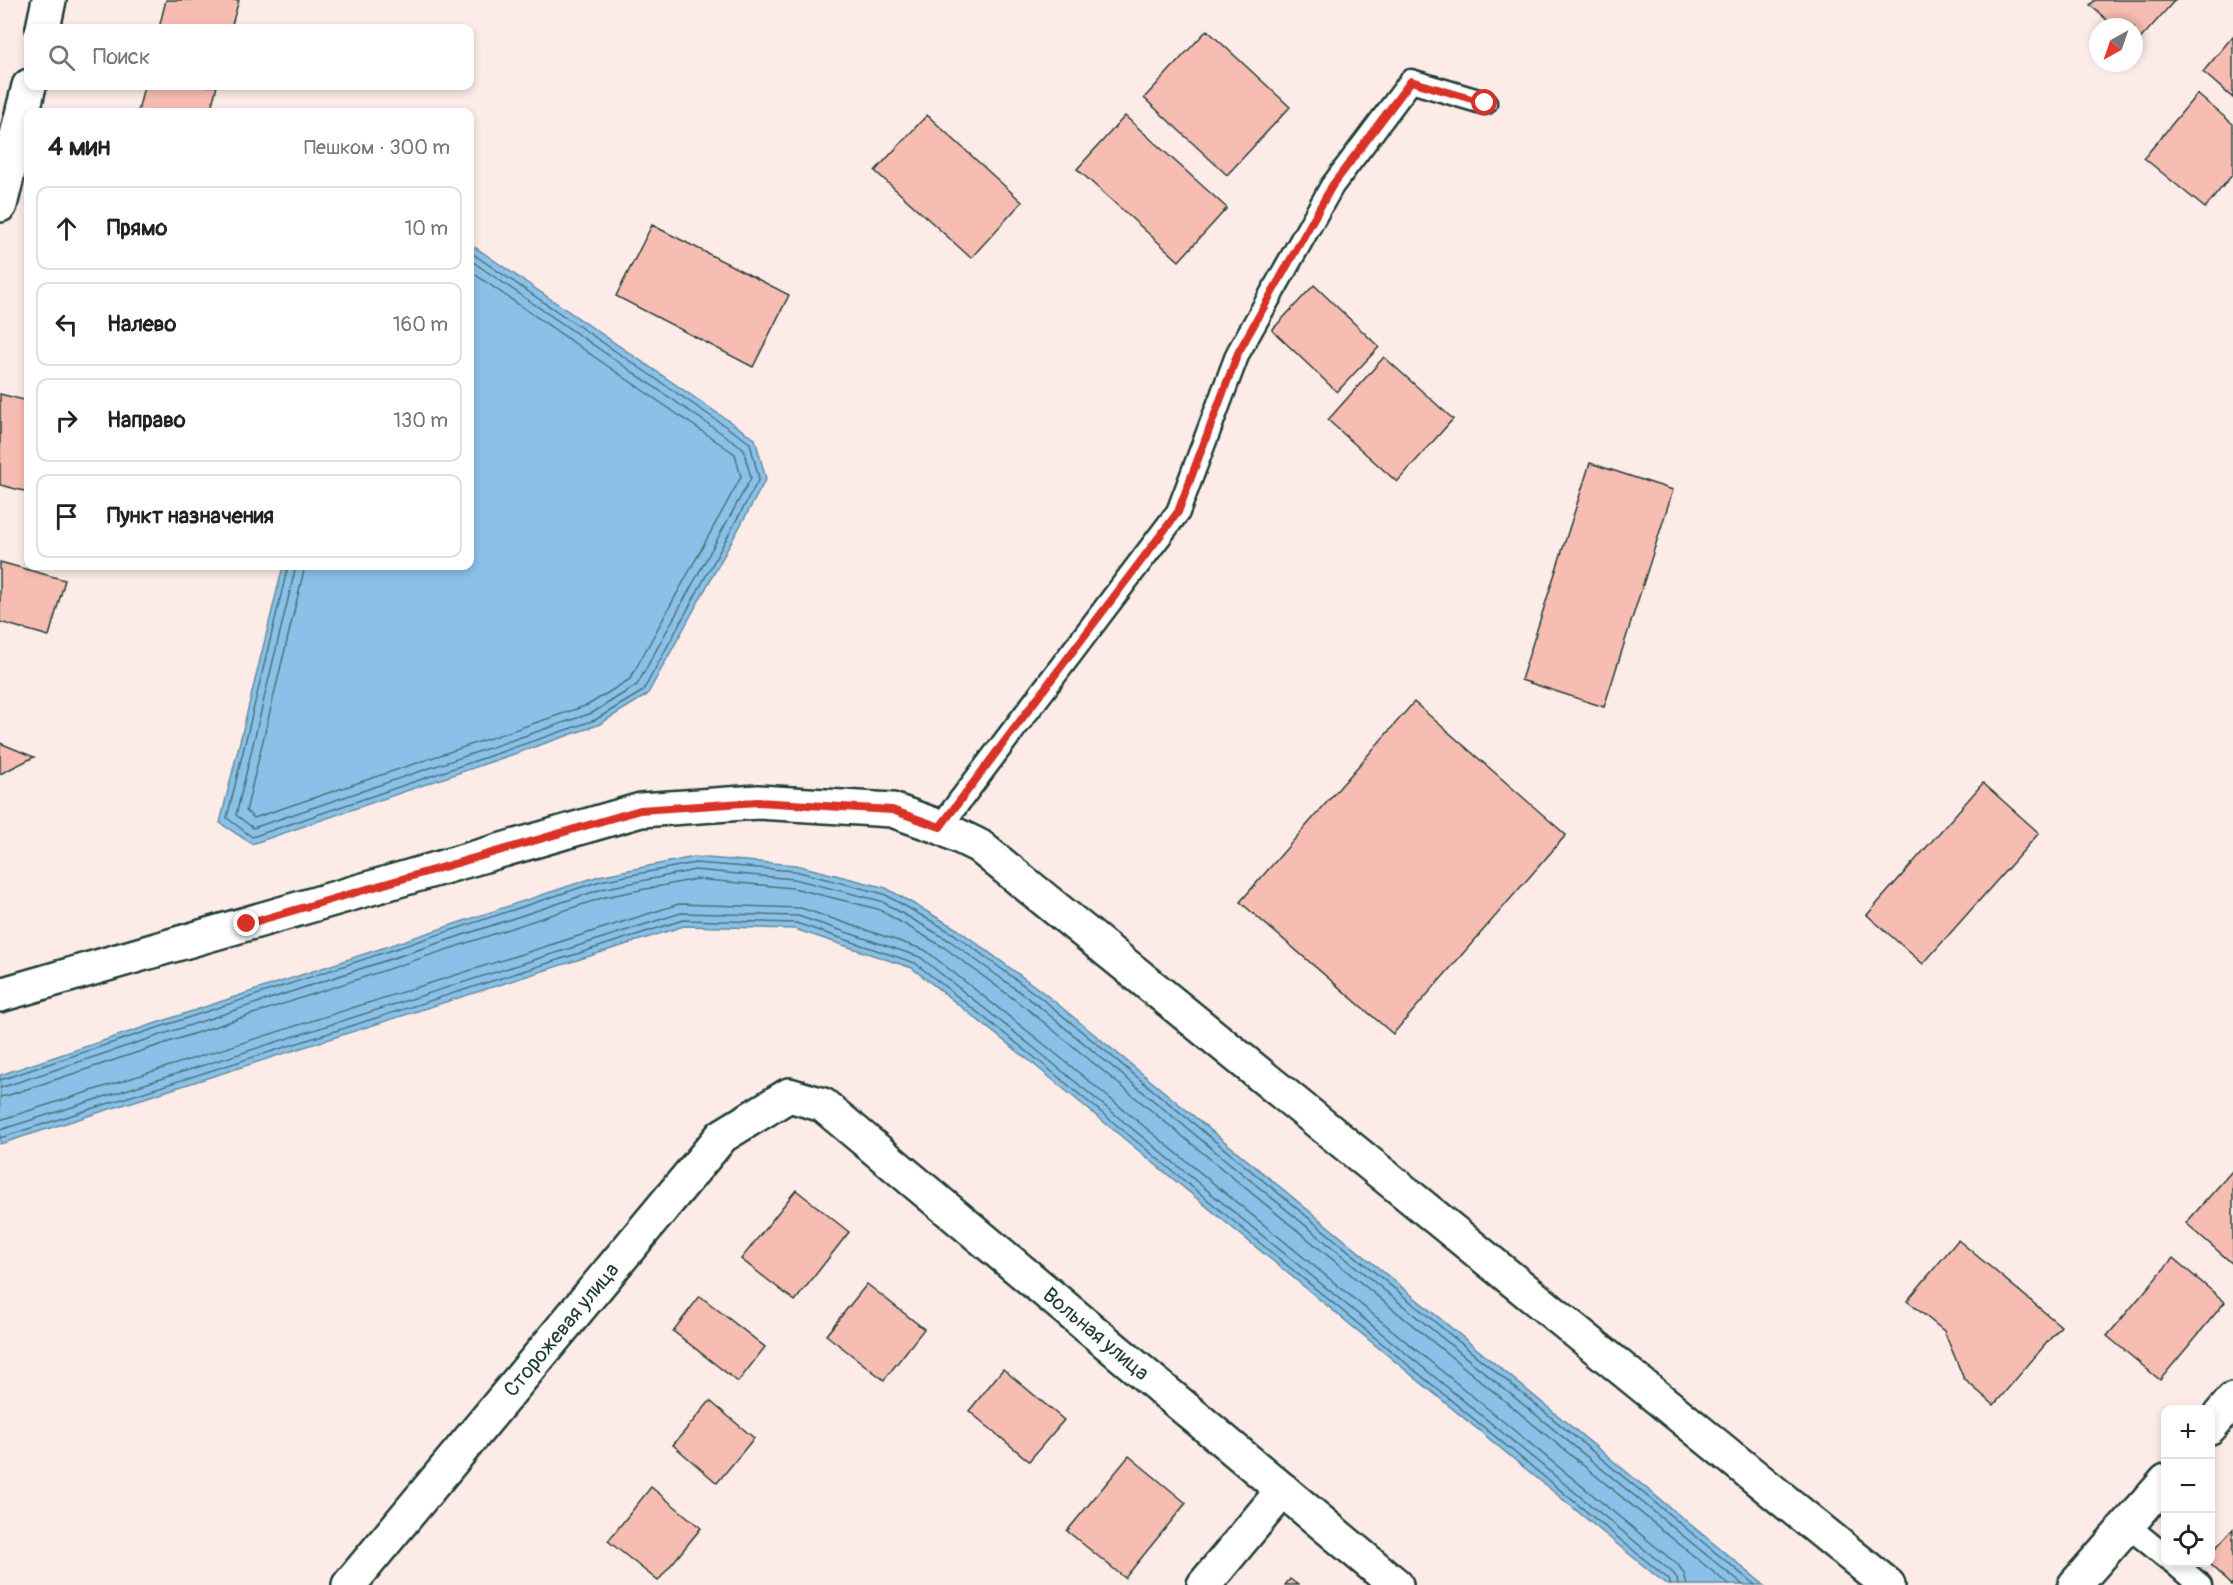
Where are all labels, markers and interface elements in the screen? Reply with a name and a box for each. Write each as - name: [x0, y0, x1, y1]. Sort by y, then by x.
- north arrow: [2089, 18, 2143, 72]
- search box: [24, 24, 474, 90]
- icon: search: [45, 41, 78, 74]
- text: Поиск: [93, 43, 150, 71]
- route start: [1471, 89, 1497, 115]
- text: 4 мин: [48, 131, 110, 163]
- text: Пешком · 300 m: [304, 135, 450, 160]
- icon: ahead: [50, 212, 83, 245]
- text: Прямо: [107, 214, 167, 242]
- text: 10 m: [404, 216, 448, 241]
- icon: left: [50, 308, 83, 341]
- text: Налево: [107, 310, 176, 338]
- text: 160 m: [393, 312, 448, 337]
- icon: right: [50, 404, 83, 437]
- text: Направо: [107, 406, 186, 434]
- text: 130 m: [393, 408, 448, 433]
- icon: arrive: [50, 500, 83, 533]
- text: Пункт назначения: [107, 502, 274, 530]
- route end: [233, 910, 259, 936]
- street label: Сторожевая улица: [498, 1257, 625, 1402]
- street label: Вольная улица: [1037, 1281, 1155, 1386]
- map controls: [2161, 1405, 2215, 1567]
- button: +: [2161, 1405, 2215, 1459]
- button: −: [2161, 1459, 2215, 1513]
- button: locate: [2161, 1513, 2215, 1567]

